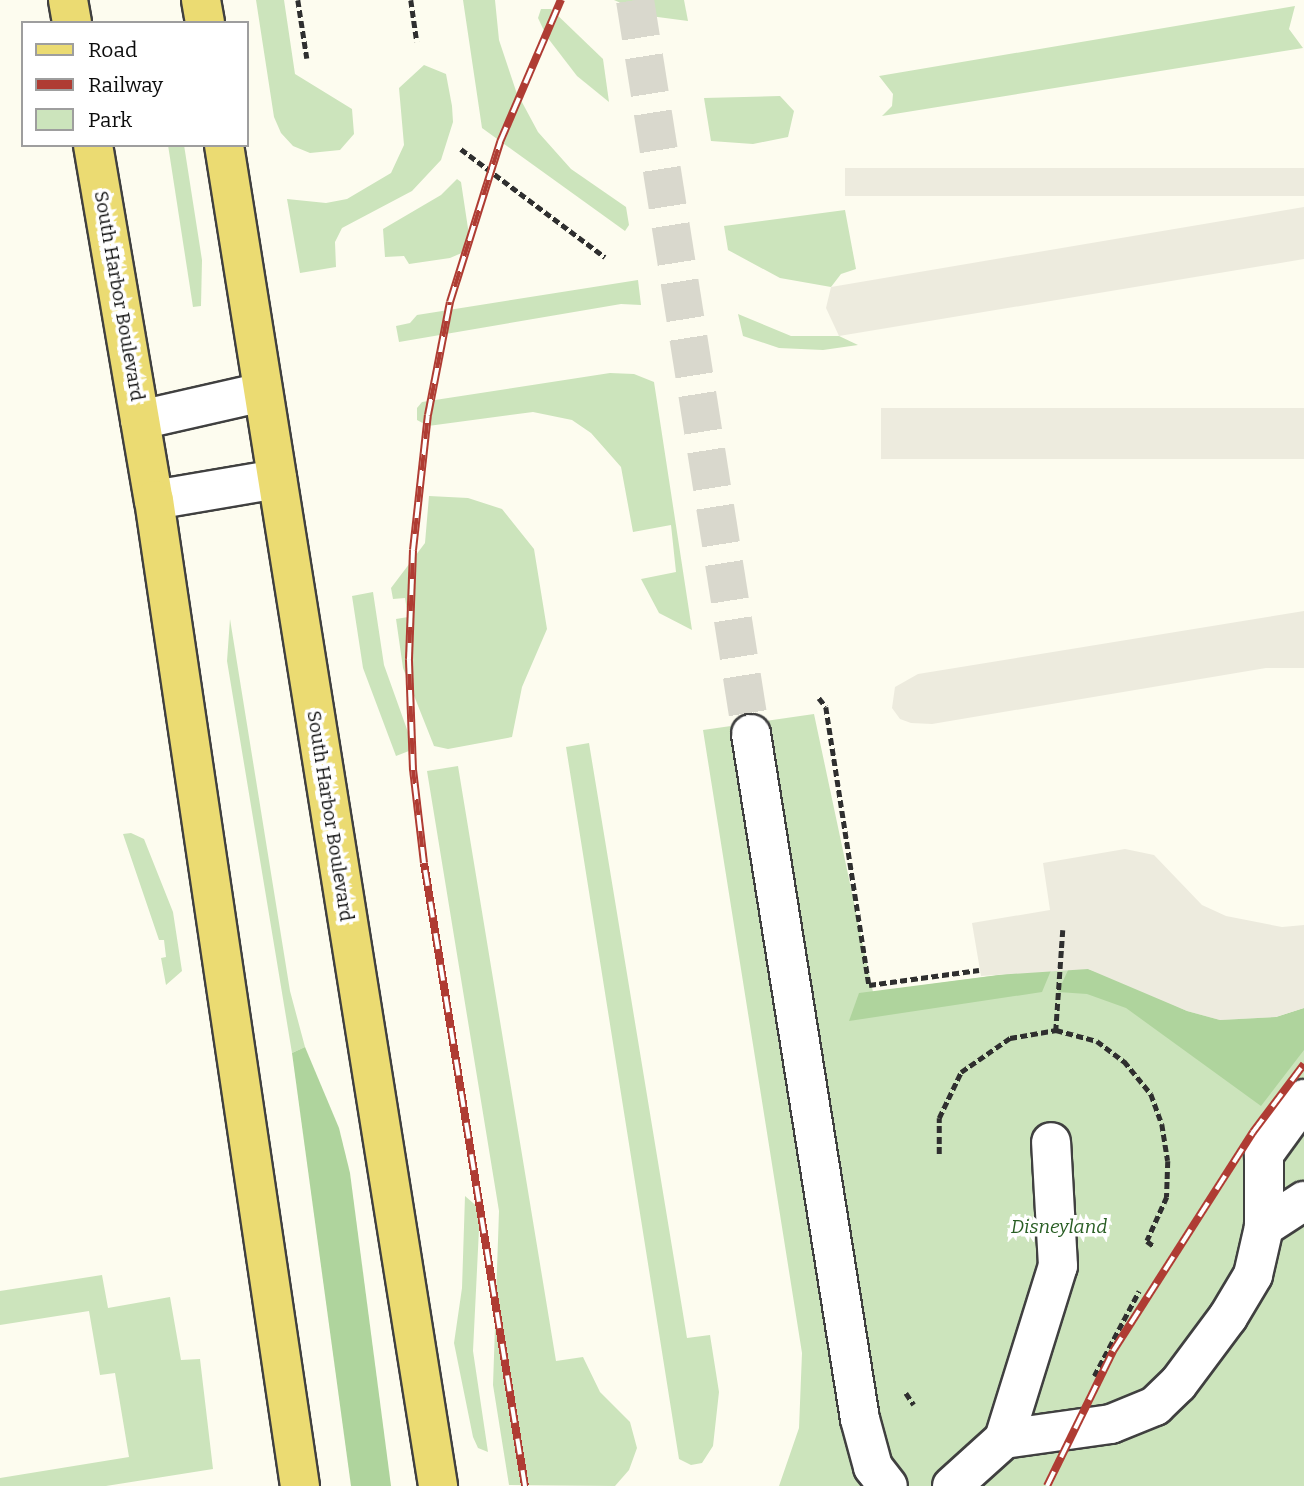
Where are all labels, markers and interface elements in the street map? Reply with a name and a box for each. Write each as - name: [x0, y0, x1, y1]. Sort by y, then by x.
- legend: [21, 21, 248, 147]
- text: Road: [88, 37, 137, 63]
- text: Railway: [88, 72, 163, 98]
- text: Park: [88, 107, 132, 133]
- street label: South Harbor Boulevard: [89, 189, 149, 403]
- street label: South Harbor Boulevard: [302, 709, 358, 923]
- park label: Disneyland: [1011, 1216, 1107, 1238]

